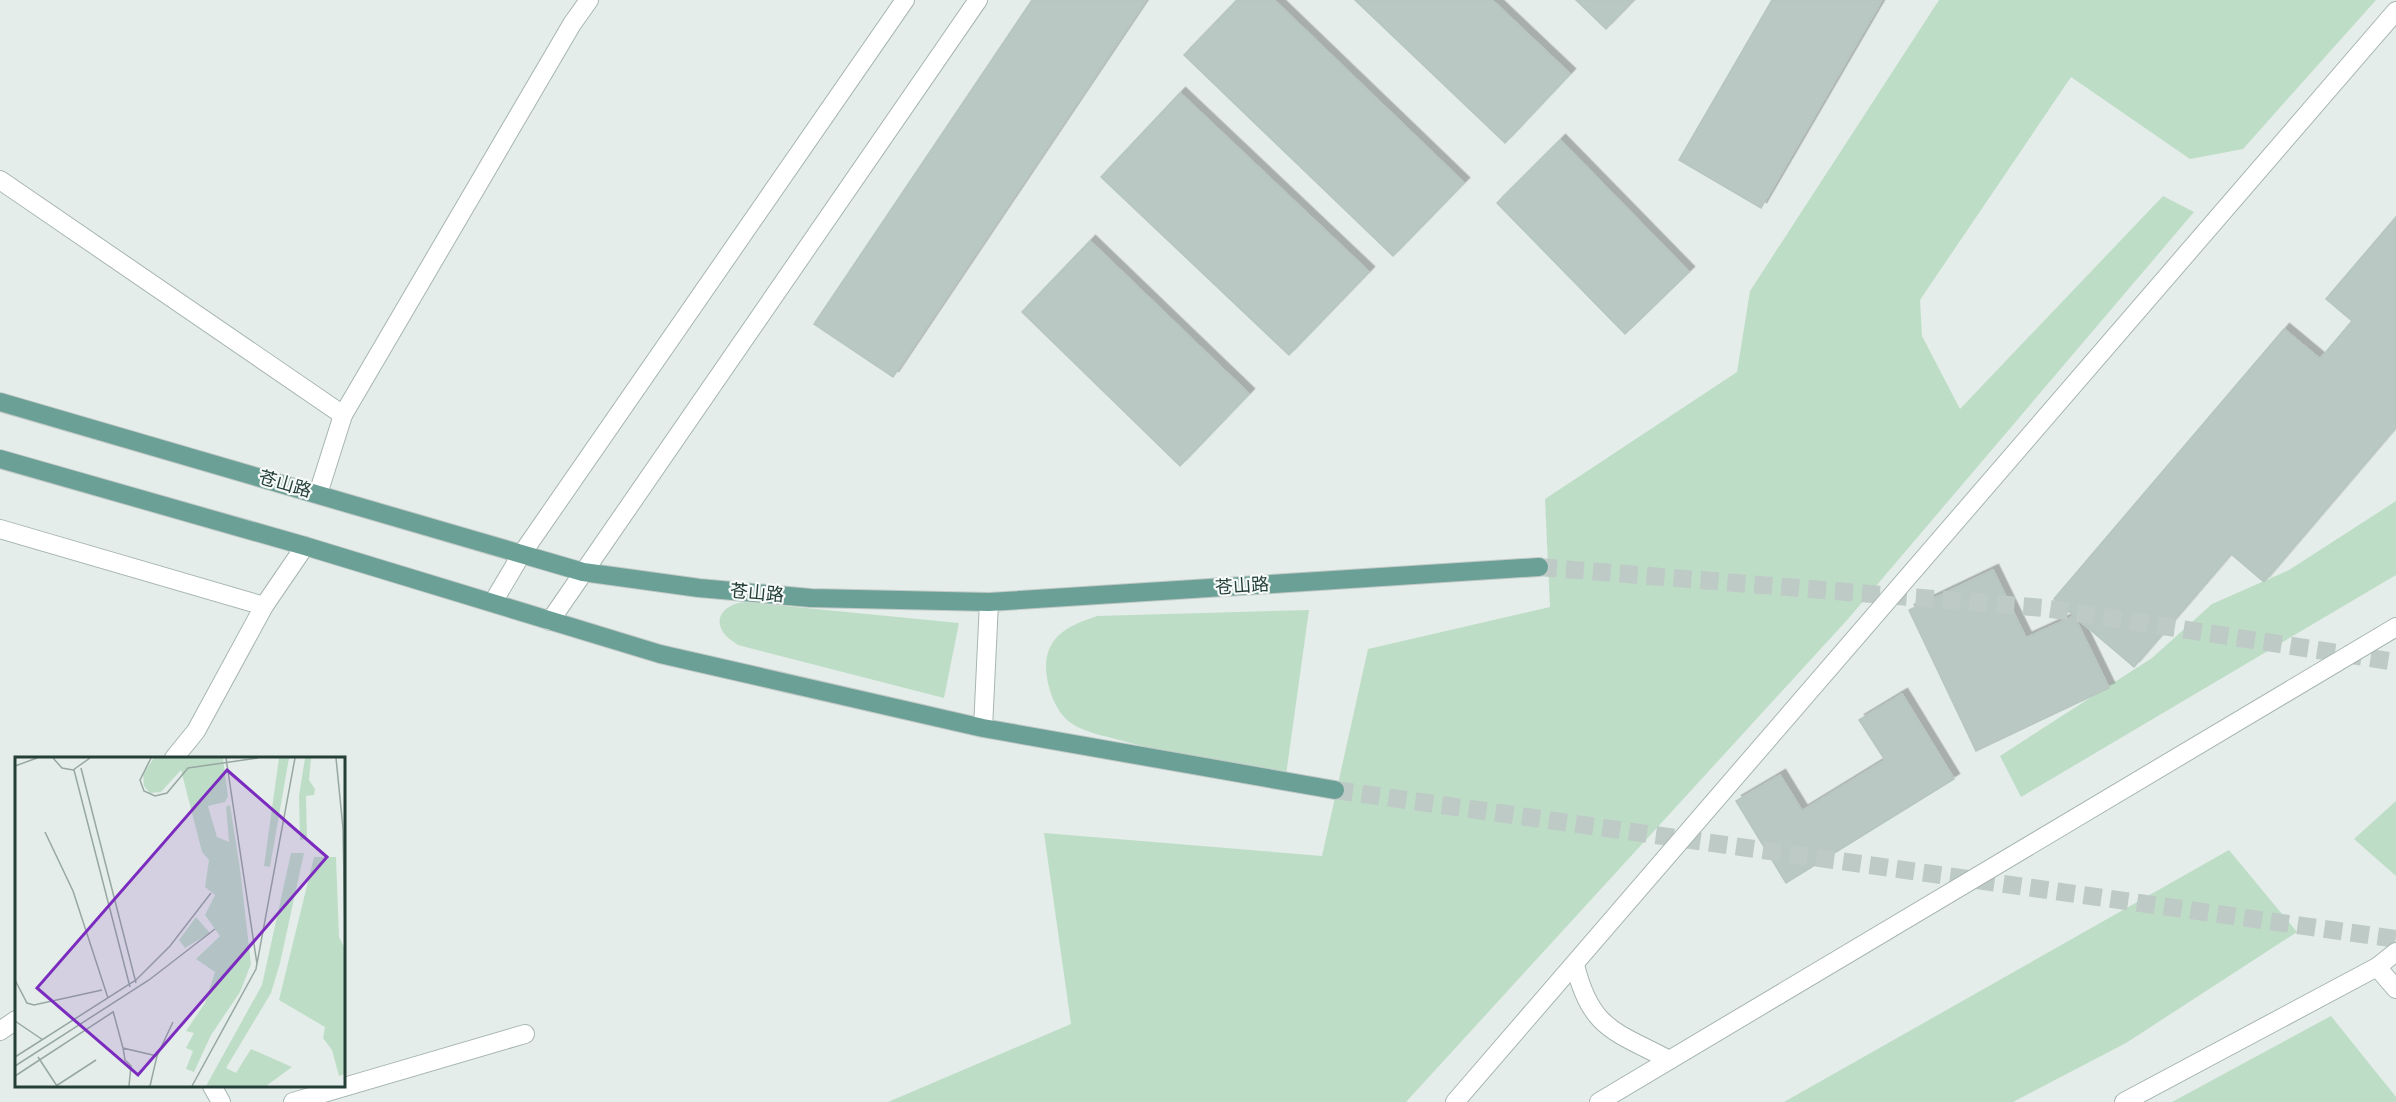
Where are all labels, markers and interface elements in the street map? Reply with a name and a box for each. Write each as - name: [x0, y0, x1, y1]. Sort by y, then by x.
- street label: 苍山路: [256, 466, 314, 502]
- street label: 苍山路: [1214, 573, 1270, 599]
- street label: 苍山路: [729, 580, 785, 606]
- inset map: [15, 757, 345, 1087]

